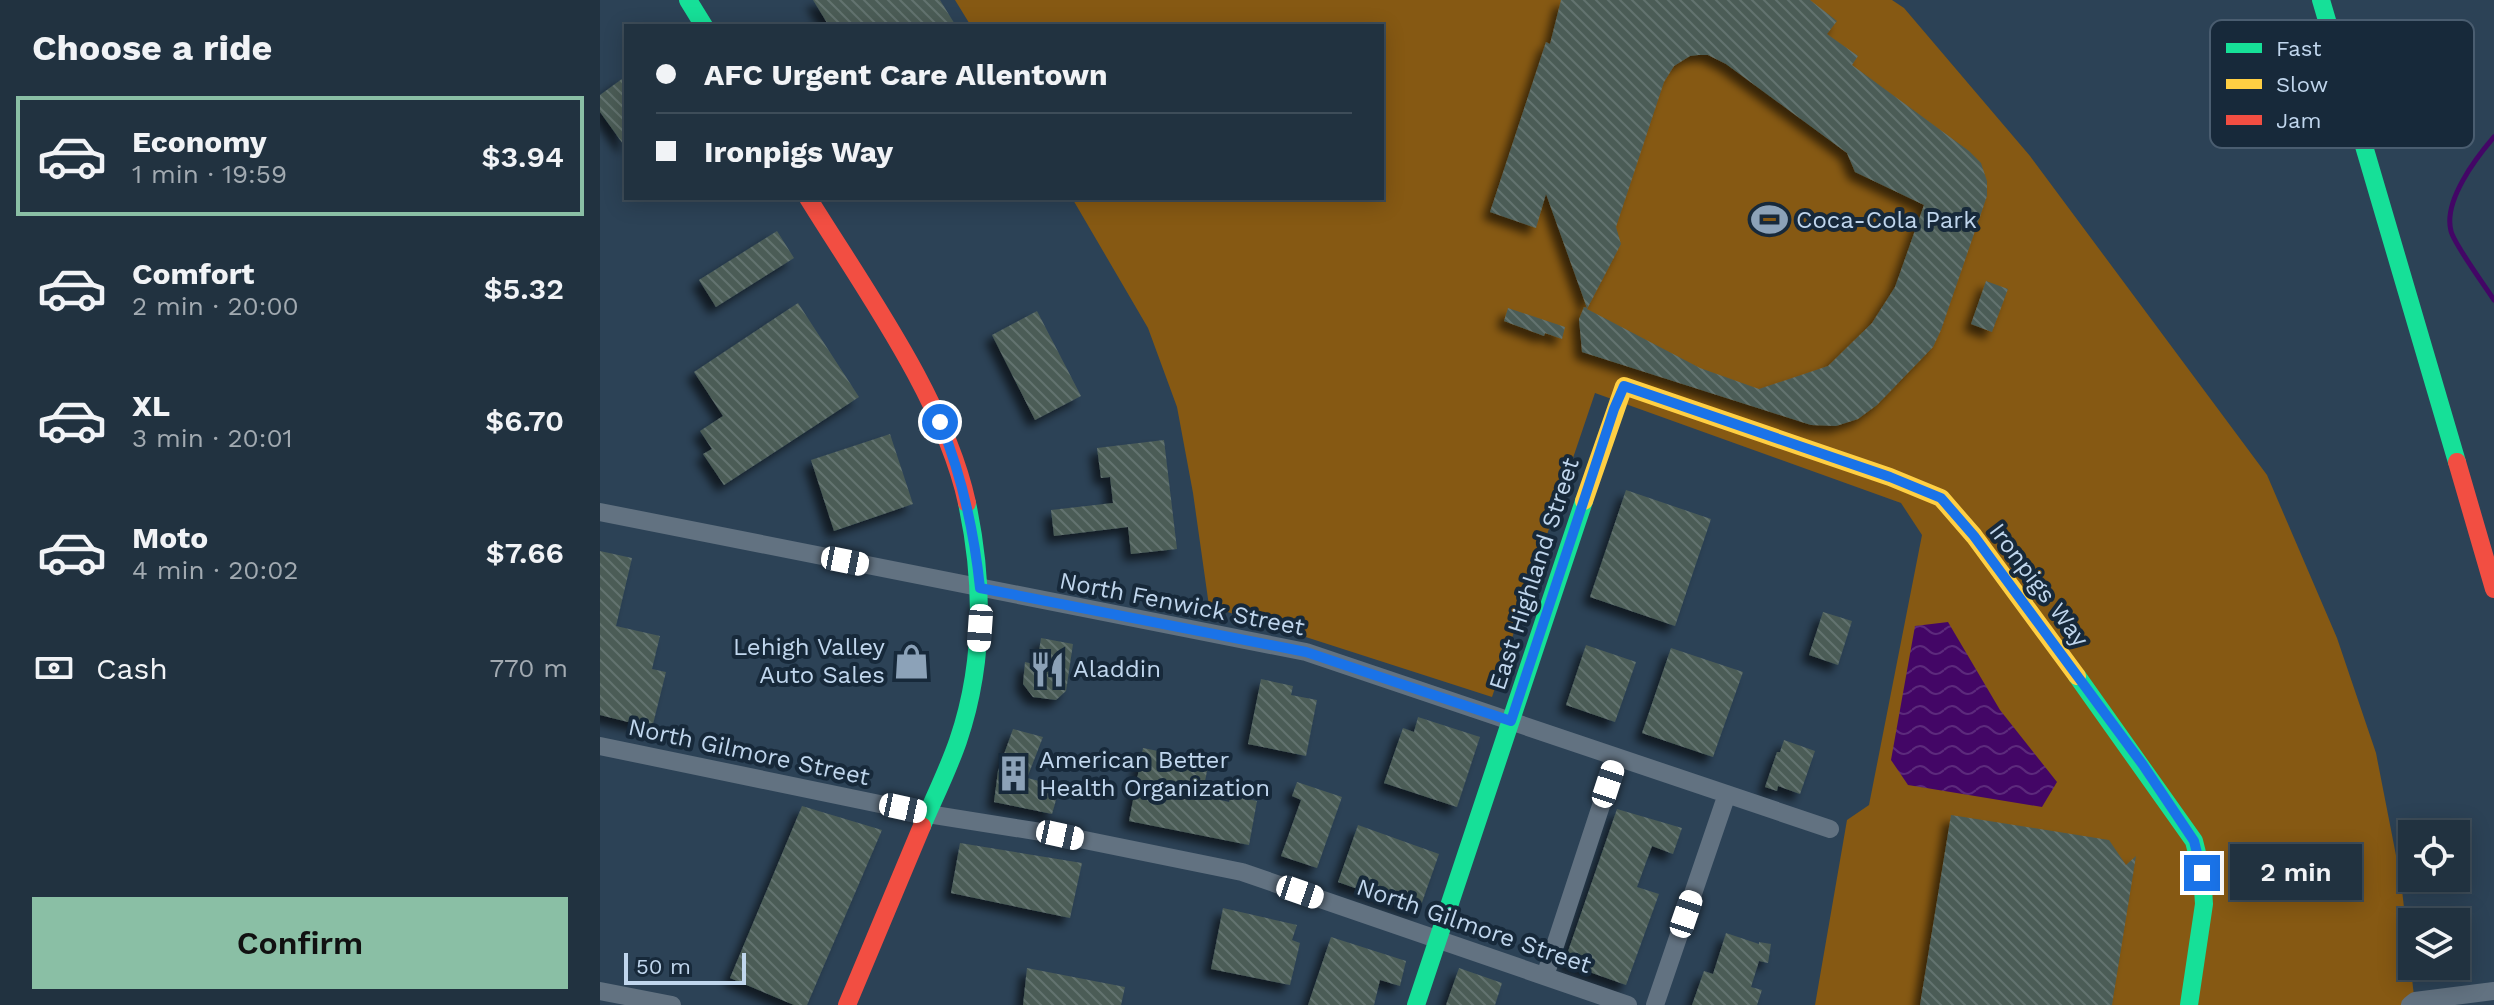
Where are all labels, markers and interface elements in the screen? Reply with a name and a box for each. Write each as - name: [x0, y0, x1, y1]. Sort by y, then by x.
- legend: [2210, 20, 2474, 148]
- text: Choose a ride: [32, 27, 272, 69]
- text: Fast: [2276, 36, 2322, 61]
- text: AFC Urgent Care Allentown: [704, 57, 1108, 92]
- text: Slow: [2276, 72, 2328, 97]
- text: Jam: [2276, 108, 2321, 133]
- icon: car: [36, 120, 108, 192]
- text: Economy: [132, 124, 267, 159]
- text: Ironpigs Way: [704, 134, 893, 169]
- text: $3.94: [481, 139, 564, 174]
- text: 1 min · 19:59: [132, 159, 287, 189]
- sports icon: Coca-Cola Park: [1751, 201, 1789, 239]
- place label: Coca-Cola Park: [1796, 206, 1977, 234]
- icon: car: [36, 252, 108, 324]
- text: Comfort: [132, 256, 254, 291]
- text: $5.32: [484, 271, 564, 306]
- text: 2 min · 20:00: [132, 291, 299, 321]
- icon: car: [36, 384, 108, 456]
- text: XL: [132, 388, 170, 423]
- text: $6.70: [485, 403, 564, 438]
- route start: [922, 404, 958, 440]
- text: 3 min · 20:01: [132, 423, 293, 453]
- street label: East Highland Street: [1483, 454, 1585, 694]
- icon: car: [36, 516, 108, 588]
- street label: Ironpigs Way: [1983, 518, 2095, 653]
- text: Moto: [132, 520, 208, 555]
- text: $7.66: [486, 535, 564, 570]
- car: [819, 545, 871, 577]
- text: 4 min · 20:02: [132, 555, 299, 585]
- street label: North Fenwick Street: [1057, 566, 1307, 642]
- car: [966, 603, 994, 653]
- place label: Lehigh Valley Auto Sales: [733, 633, 886, 689]
- shop icon: Lehigh Valley Auto Sales: [892, 642, 930, 680]
- icon: cash: [32, 646, 76, 690]
- restaurant icon: Aladdin: [1028, 650, 1066, 688]
- text: Cash: [96, 651, 168, 686]
- text: 770 m: [490, 653, 568, 683]
- place label: Aladdin: [1073, 655, 1161, 683]
- street label: North Gilmore Street: [626, 713, 872, 791]
- place label: American Better Health Organization: [1039, 746, 1270, 802]
- building icon: American Better Health Organization: [994, 755, 1032, 793]
- car: [1589, 757, 1627, 811]
- car: [877, 791, 929, 825]
- car: [1034, 818, 1086, 852]
- map controls: [2398, 820, 2470, 980]
- button: locate: [2398, 820, 2470, 892]
- callout: 2 min: [2230, 845, 2362, 901]
- route end: [2184, 855, 2220, 891]
- text: 2 min: [2260, 857, 2332, 887]
- car: [1273, 873, 1327, 911]
- street label: North Gilmore Street: [1353, 873, 1595, 979]
- car: [1667, 887, 1705, 941]
- button: Confirm: [32, 897, 568, 989]
- button: layers: [2398, 908, 2470, 980]
- scale bar: [624, 949, 746, 985]
- text: 50 m: [636, 954, 691, 979]

